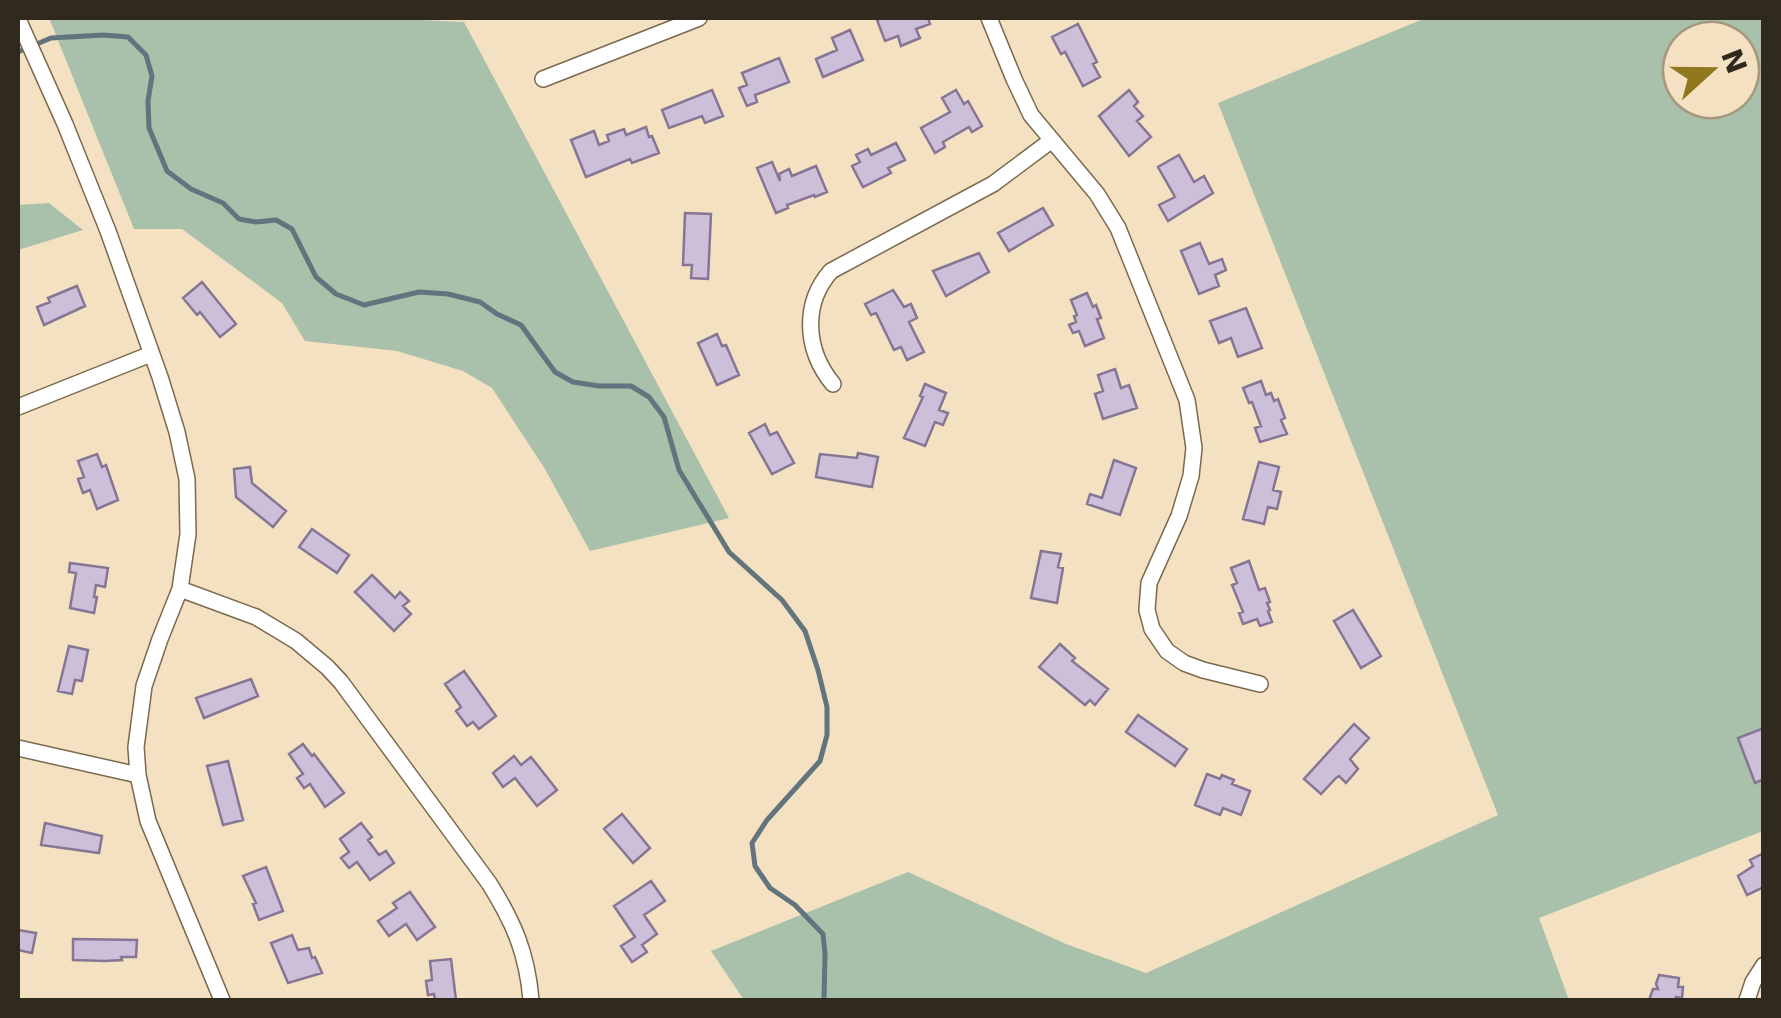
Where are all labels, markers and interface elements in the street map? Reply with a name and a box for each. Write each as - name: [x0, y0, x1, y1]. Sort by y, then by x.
- north arrow: [1661, 20, 1761, 120]
- text: N: [1714, 44, 1753, 78]

